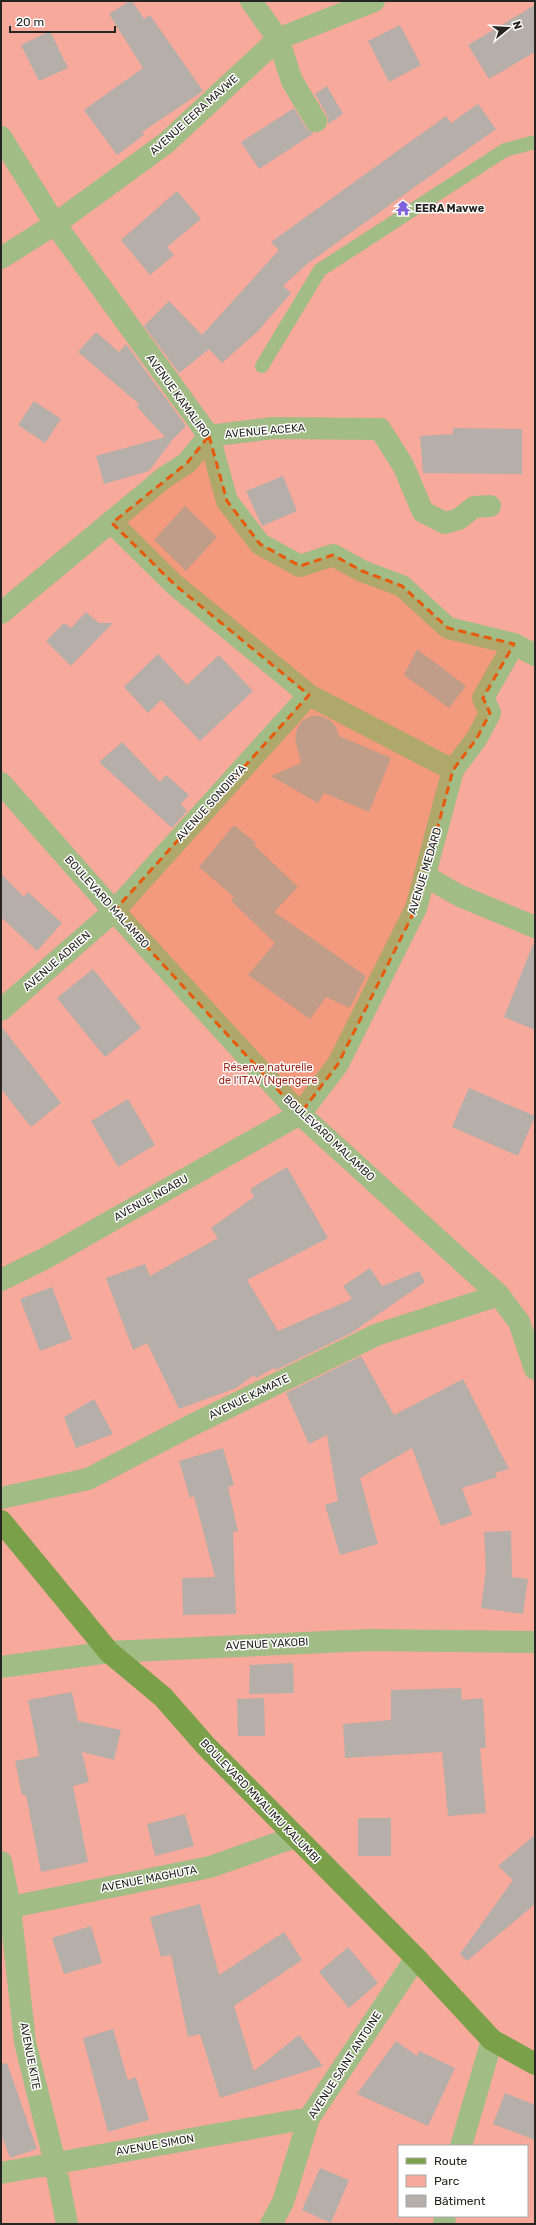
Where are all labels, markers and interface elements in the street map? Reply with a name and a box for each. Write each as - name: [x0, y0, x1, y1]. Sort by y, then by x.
- scale bar: [10, 8, 115, 34]
- north arrow: [488, 8, 528, 48]
- text: 20 m: [16, 15, 44, 29]
- text: N: [510, 19, 524, 31]
- street label: AVENUE EERA MAVWE: [147, 72, 241, 158]
- temple icon: EERA Mavwe: [394, 199, 412, 217]
- place label: EERA Mavwe: [415, 202, 485, 215]
- street label: AVENUE KAMALIRO: [144, 352, 212, 440]
- street label: AVENUE ACEKA: [224, 421, 306, 441]
- street label: AVENUE SONDIRYA: [173, 762, 249, 844]
- street label: AVENUE MEDARD: [406, 826, 444, 916]
- street label: BOULEVARD MALAMBO: [62, 853, 152, 951]
- street label: AVENUE ADRIEN: [21, 928, 93, 994]
- park label: Réserve naturelle de l'ITAV (Ngengere: [218, 1061, 318, 1087]
- street label: BOULEVARD MALAMBO: [281, 1092, 377, 1184]
- street label: AVENUE NGABU: [112, 1172, 190, 1224]
- street label: AVENUE KAMATE: [207, 1372, 292, 1422]
- street label: AVENUE YAKOBI: [225, 1635, 309, 1653]
- street label: BOULEVARD MWALIMU KALUMBI: [197, 1737, 323, 1865]
- street label: AVENUE MAGHUTA: [100, 1863, 199, 1895]
- street label: AVENUE SAINT ANTOINE: [306, 2009, 385, 2121]
- street label: AVENUE KITE: [17, 2021, 43, 2091]
- street label: AVENUE SIMON: [115, 2132, 195, 2158]
- legend: [398, 2145, 528, 2217]
- text: Route: [434, 2154, 468, 2168]
- text: Parc: [434, 2174, 460, 2188]
- text: Bâtiment: [434, 2194, 486, 2208]

